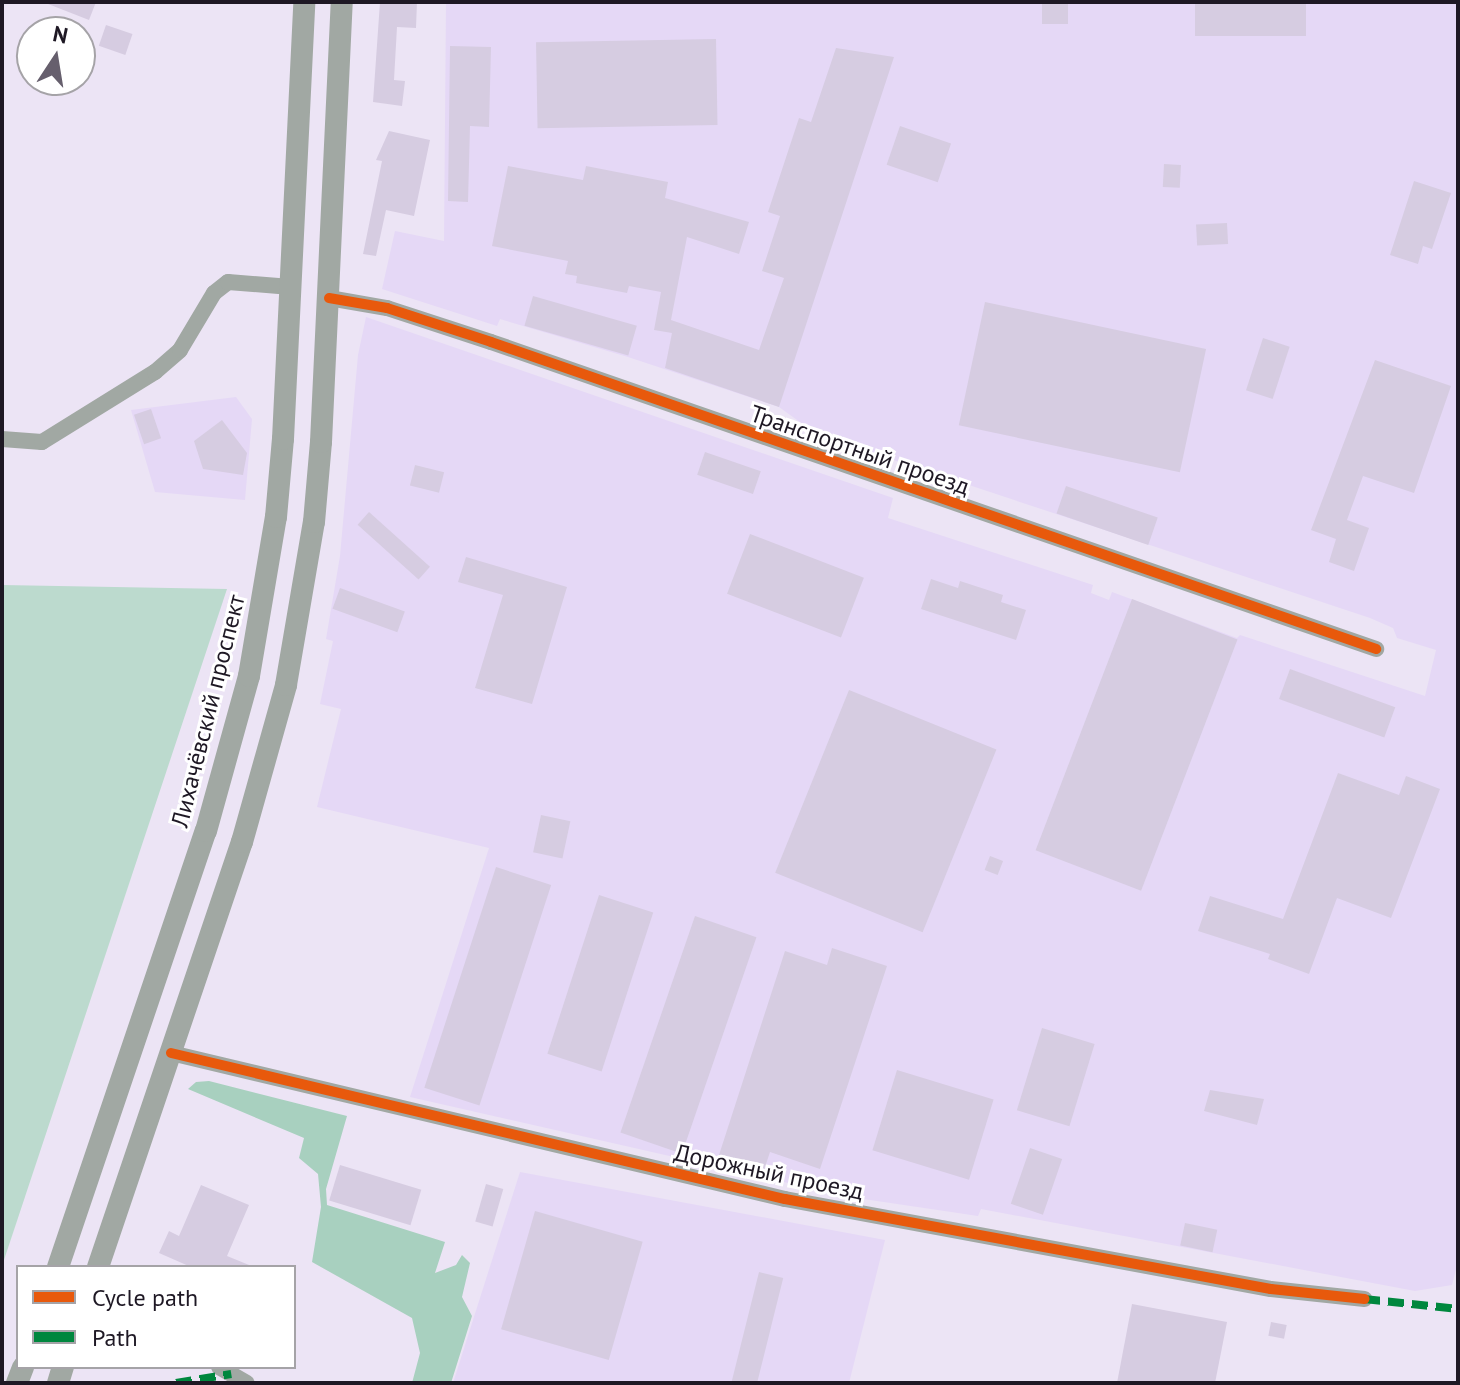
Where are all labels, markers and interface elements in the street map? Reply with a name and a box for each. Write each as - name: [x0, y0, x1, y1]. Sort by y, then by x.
- north arrow: [16, 16, 96, 96]
- text: N: [51, 19, 71, 50]
- street label: Транспортный проезд: [747, 399, 973, 501]
- street label: Лихачёвский проспект: [165, 592, 251, 830]
- street label: Дорожный проезд: [672, 1138, 866, 1206]
- legend: [16, 1265, 296, 1369]
- text: Cycle path: [92, 1282, 198, 1313]
- text: Path: [92, 1322, 138, 1353]

